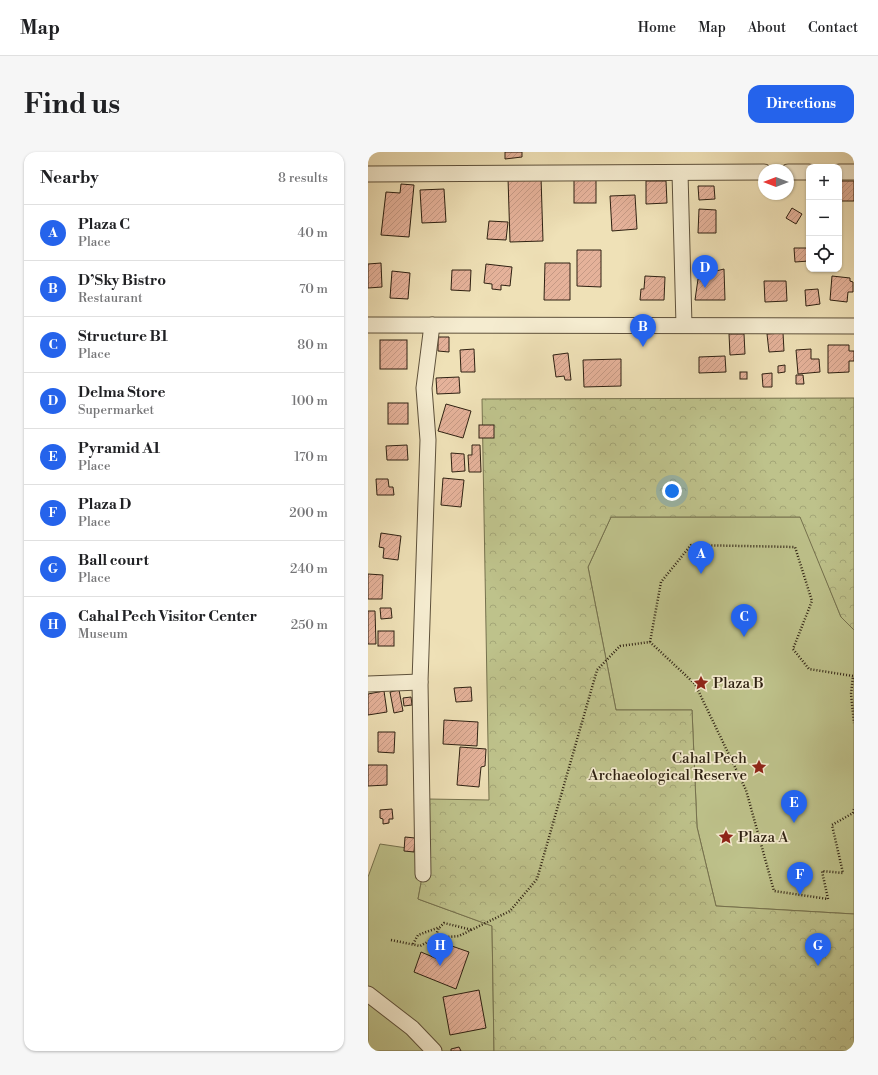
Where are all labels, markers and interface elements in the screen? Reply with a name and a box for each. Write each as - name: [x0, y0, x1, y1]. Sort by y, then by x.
- text: Map: [20, 16, 60, 40]
- text: Home: [638, 19, 676, 37]
- text: Map: [698, 19, 726, 37]
- text: About: [748, 19, 786, 37]
- text: Contact: [808, 19, 858, 37]
- button: Directions: [748, 85, 854, 123]
- text: Find us: [24, 87, 120, 122]
- north arrow: [758, 164, 794, 200]
- map controls: [806, 164, 842, 272]
- button: +: [806, 164, 842, 200]
- text: Nearby: [40, 167, 99, 189]
- text: 8 results: [278, 170, 328, 186]
- button: −: [806, 200, 842, 236]
- text: Plaza C: [78, 215, 130, 234]
- text: A: [48, 225, 58, 241]
- text: 40 m: [298, 225, 328, 241]
- text: Place: [78, 234, 110, 250]
- button: locate: [806, 236, 842, 272]
- pin: D: [692, 255, 718, 288]
- text: D’Sky Bistro: [78, 271, 166, 290]
- text: B: [48, 281, 58, 297]
- text: 70 m: [299, 281, 328, 297]
- text: Restaurant: [78, 290, 143, 306]
- pin: B: [630, 314, 656, 347]
- text: Structure B1: [78, 327, 168, 346]
- text: C: [48, 337, 58, 353]
- text: 80 m: [297, 337, 328, 353]
- text: Place: [78, 346, 110, 362]
- text: Delma Store: [78, 383, 166, 402]
- text: D: [48, 393, 58, 409]
- text: 100 m: [292, 393, 328, 409]
- text: Supermarket: [78, 402, 154, 418]
- text: Pyramid A1: [78, 439, 160, 458]
- text: E: [48, 449, 58, 465]
- text: 170 m: [294, 449, 328, 465]
- text: Place: [78, 458, 110, 474]
- your location: [662, 481, 682, 501]
- text: Plaza D: [78, 495, 131, 514]
- text: F: [48, 505, 58, 521]
- text: 200 m: [289, 505, 328, 521]
- text: Place: [78, 514, 110, 530]
- pin: A: [688, 541, 714, 574]
- text: Ball court: [78, 551, 149, 570]
- text: G: [48, 561, 58, 577]
- text: 240 m: [290, 561, 328, 577]
- text: Place: [78, 570, 110, 586]
- pin: C: [731, 604, 757, 637]
- text: Cahal Pech Visitor Center: [78, 607, 257, 626]
- text: H: [48, 617, 58, 633]
- text: 250 m: [291, 617, 328, 633]
- text: Museum: [78, 626, 128, 642]
- place icon: Plaza B: [692, 674, 710, 692]
- place label: Plaza B: [713, 674, 764, 693]
- place label: Cahal Pech Archaeological Reserve: [587, 749, 747, 785]
- place icon: Cahal Pech Archaeological Reserve: [750, 758, 768, 776]
- pin: E: [781, 790, 807, 823]
- place icon: Plaza A: [717, 828, 735, 846]
- place label: Plaza A: [738, 828, 789, 847]
- pin: F: [787, 862, 813, 895]
- pin: H: [427, 933, 453, 966]
- pin: G: [805, 933, 831, 966]

